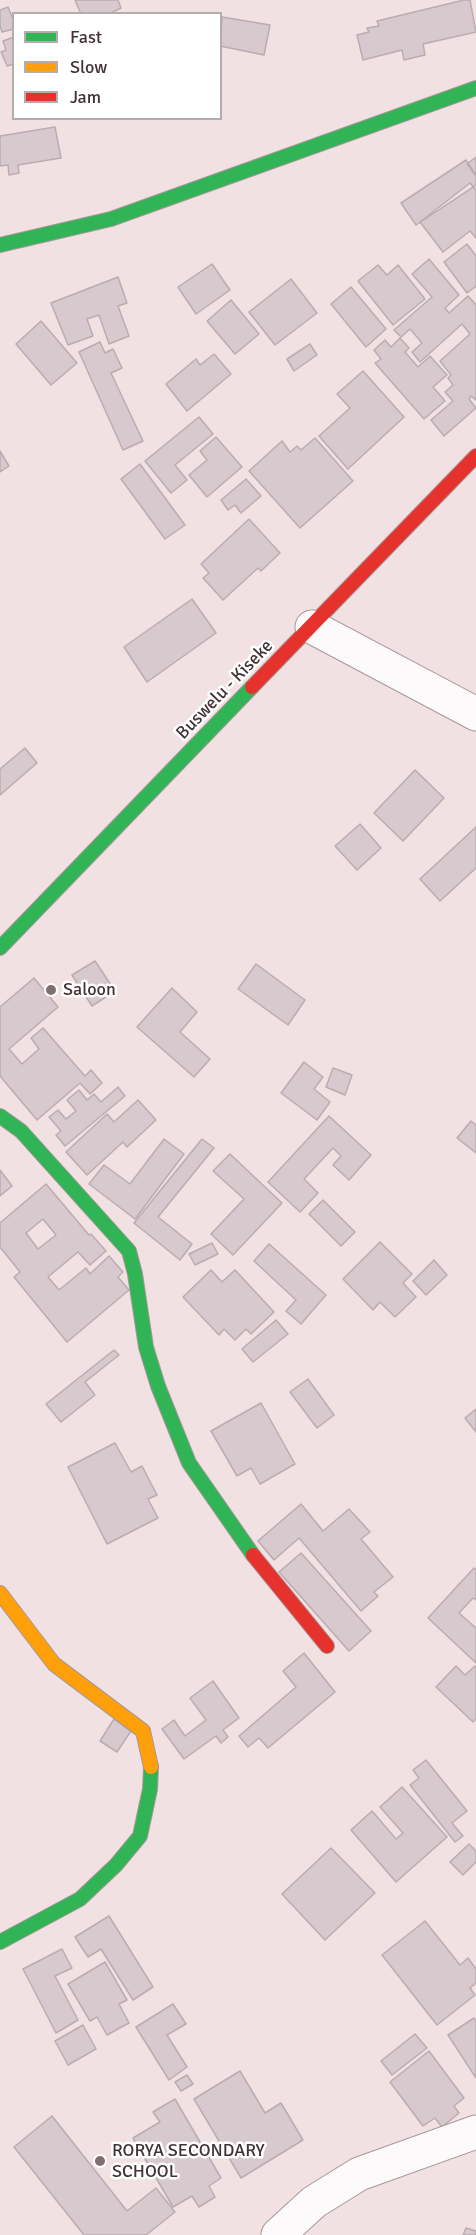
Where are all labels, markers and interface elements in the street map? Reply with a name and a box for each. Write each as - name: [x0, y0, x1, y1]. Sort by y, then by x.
- legend: [12, 12, 222, 120]
- text: Fast: [70, 26, 102, 48]
- text: Slow: [70, 56, 107, 78]
- text: Jam: [70, 86, 101, 108]
- street label: Buswelu - Kiseke: [172, 636, 278, 744]
- place label: Saloon: [63, 979, 116, 1001]
- marker: Saloon: [44, 983, 58, 997]
- place label: RORYA SECONDARY SCHOOL: [112, 2140, 265, 2182]
- marker: RORYA SECONDARY SCHOOL: [93, 2154, 107, 2168]

